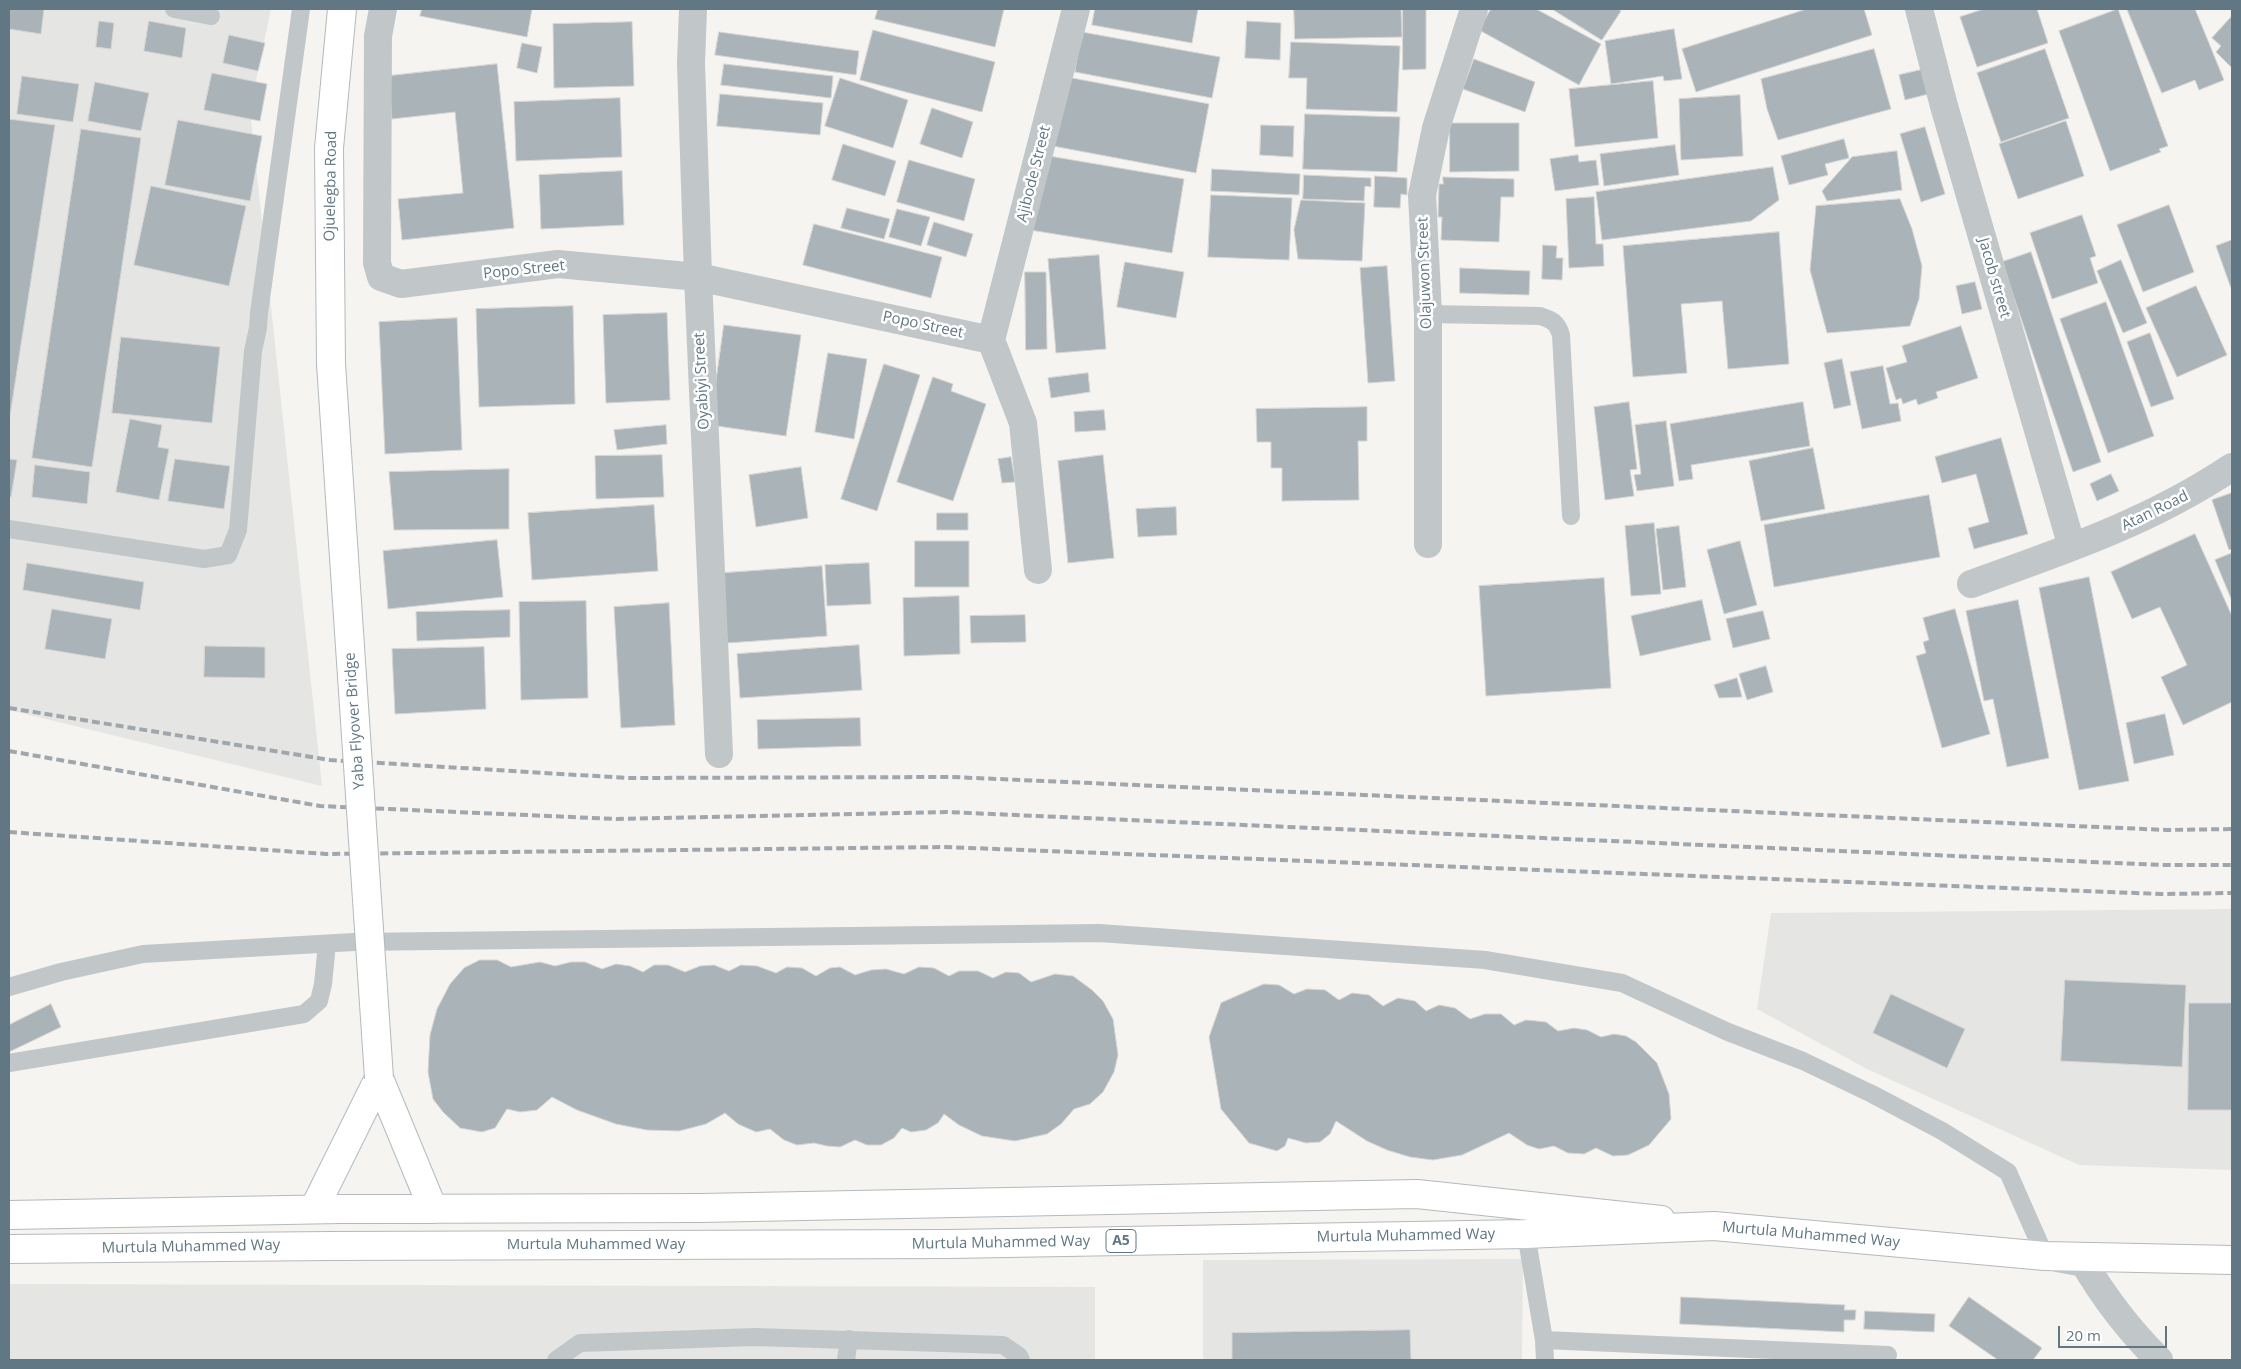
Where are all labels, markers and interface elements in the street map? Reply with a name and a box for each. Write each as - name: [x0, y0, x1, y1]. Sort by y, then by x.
- street label: Ajibode Street: [1013, 124, 1055, 224]
- street label: Ojuelegba Road: [321, 131, 341, 241]
- street label: Olajuwon Street: [1414, 217, 1436, 329]
- street label: Jacob street: [1974, 236, 2014, 320]
- street label: Popo Street: [482, 257, 566, 283]
- street label: Popo Street: [881, 308, 965, 342]
- street label: Oyabiyi Street: [690, 332, 714, 430]
- street label: Atan Road: [2119, 487, 2191, 535]
- street label: Yaba Flyover Bridge: [341, 652, 369, 790]
- street label: Murtula Muhammed Way: [1721, 1218, 1901, 1252]
- street label: Murtula Muhammed Way: [1317, 1225, 1495, 1247]
- road number: A5: [1106, 1230, 1136, 1252]
- street label: Murtula Muhammed Way: [912, 1232, 1090, 1254]
- street label: Murtula Muhammed Way: [102, 1236, 280, 1258]
- street label: Murtula Muhammed Way: [507, 1236, 685, 1254]
- scale bar: [2061, 1316, 2170, 1348]
- text: 20 m: [2066, 1325, 2101, 1345]

